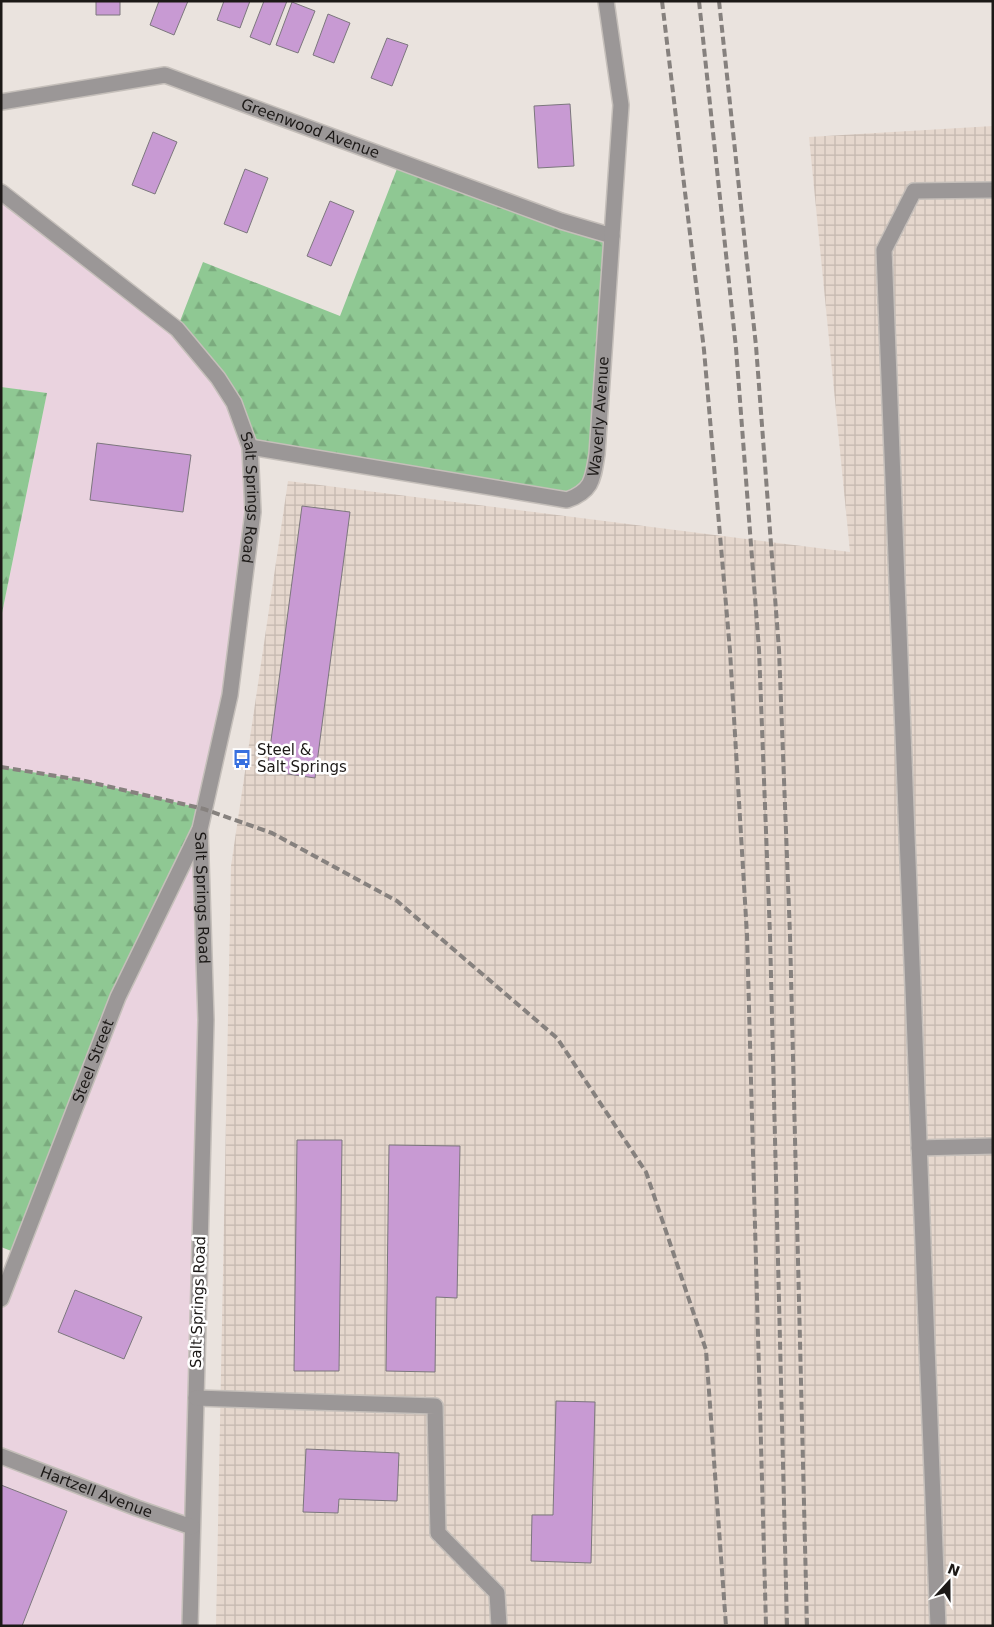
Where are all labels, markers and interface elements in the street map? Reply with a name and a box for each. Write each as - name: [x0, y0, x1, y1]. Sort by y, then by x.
- street label: Greenwood Avenue: [239, 95, 382, 162]
- street label: Waverly Avenue: [584, 356, 613, 479]
- street label: Salt Springs Road: [236, 429, 262, 564]
- place label: Steel & Salt Springs: [257, 741, 347, 776]
- bus stop icon: Steel & Salt Springs: [231, 748, 253, 770]
- street label: Salt Springs Road: [191, 831, 213, 964]
- street label: Steel Street: [69, 1017, 118, 1106]
- street label: Salt Springs Road: [187, 1236, 209, 1368]
- street label: Hartzell Avenue: [38, 1463, 155, 1522]
- north arrow: [924, 1557, 974, 1607]
- text: N: [945, 1560, 962, 1579]

